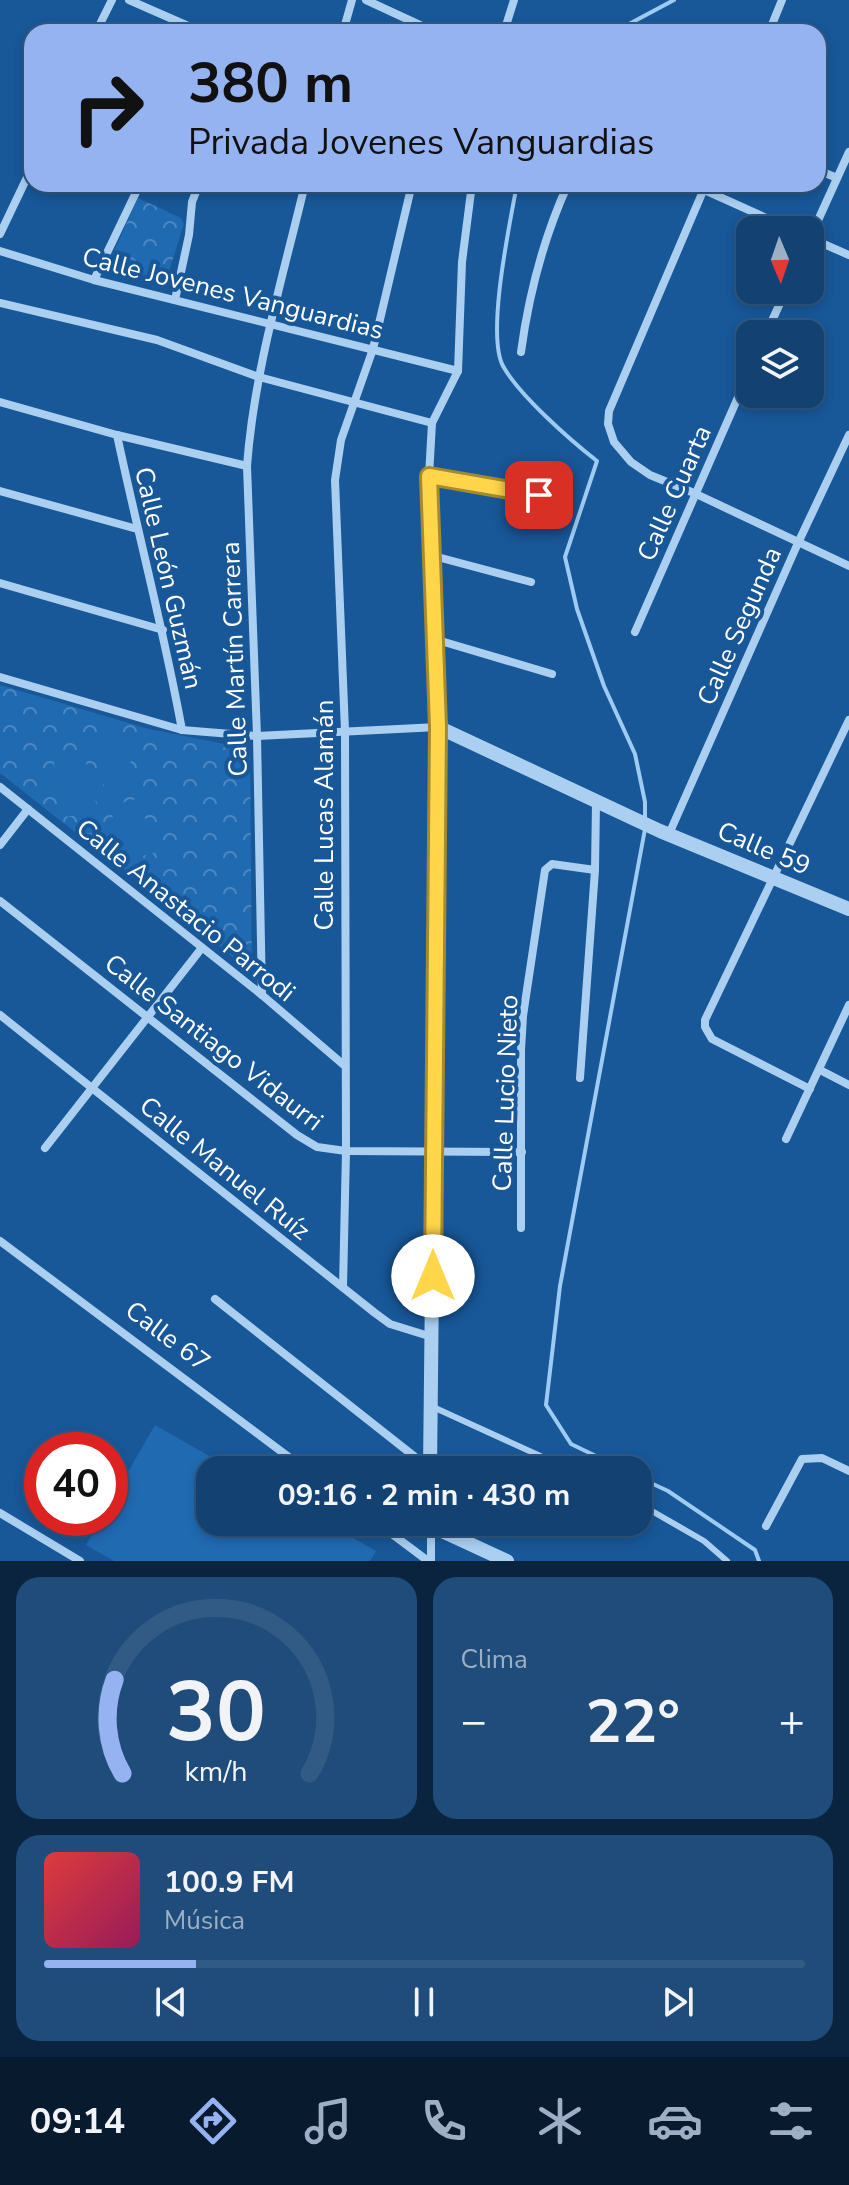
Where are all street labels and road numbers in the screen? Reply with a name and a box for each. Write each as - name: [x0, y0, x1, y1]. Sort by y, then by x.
- street label: Calle Jovenes Vanguardias: [79, 239, 387, 348]
- street label: Calle Cuarta: [629, 420, 720, 567]
- street label: Calle León Guzmán: [126, 464, 211, 692]
- street label: Calle Martín Carrera: [213, 541, 256, 777]
- street label: Calle Segunda: [689, 541, 790, 711]
- street label: Calle Lucas Alamán: [307, 699, 342, 931]
- street label: Calle Anastacio Parrodi: [69, 811, 303, 1010]
- street label: Calle 59: [712, 813, 816, 884]
- street label: Calle Santiago Vidaurri: [97, 946, 330, 1139]
- street label: Calle Lucio Nieto: [485, 994, 526, 1192]
- street label: Calle Manuel Ruíz: [132, 1089, 317, 1248]
- street label: Calle 67: [118, 1293, 217, 1380]

